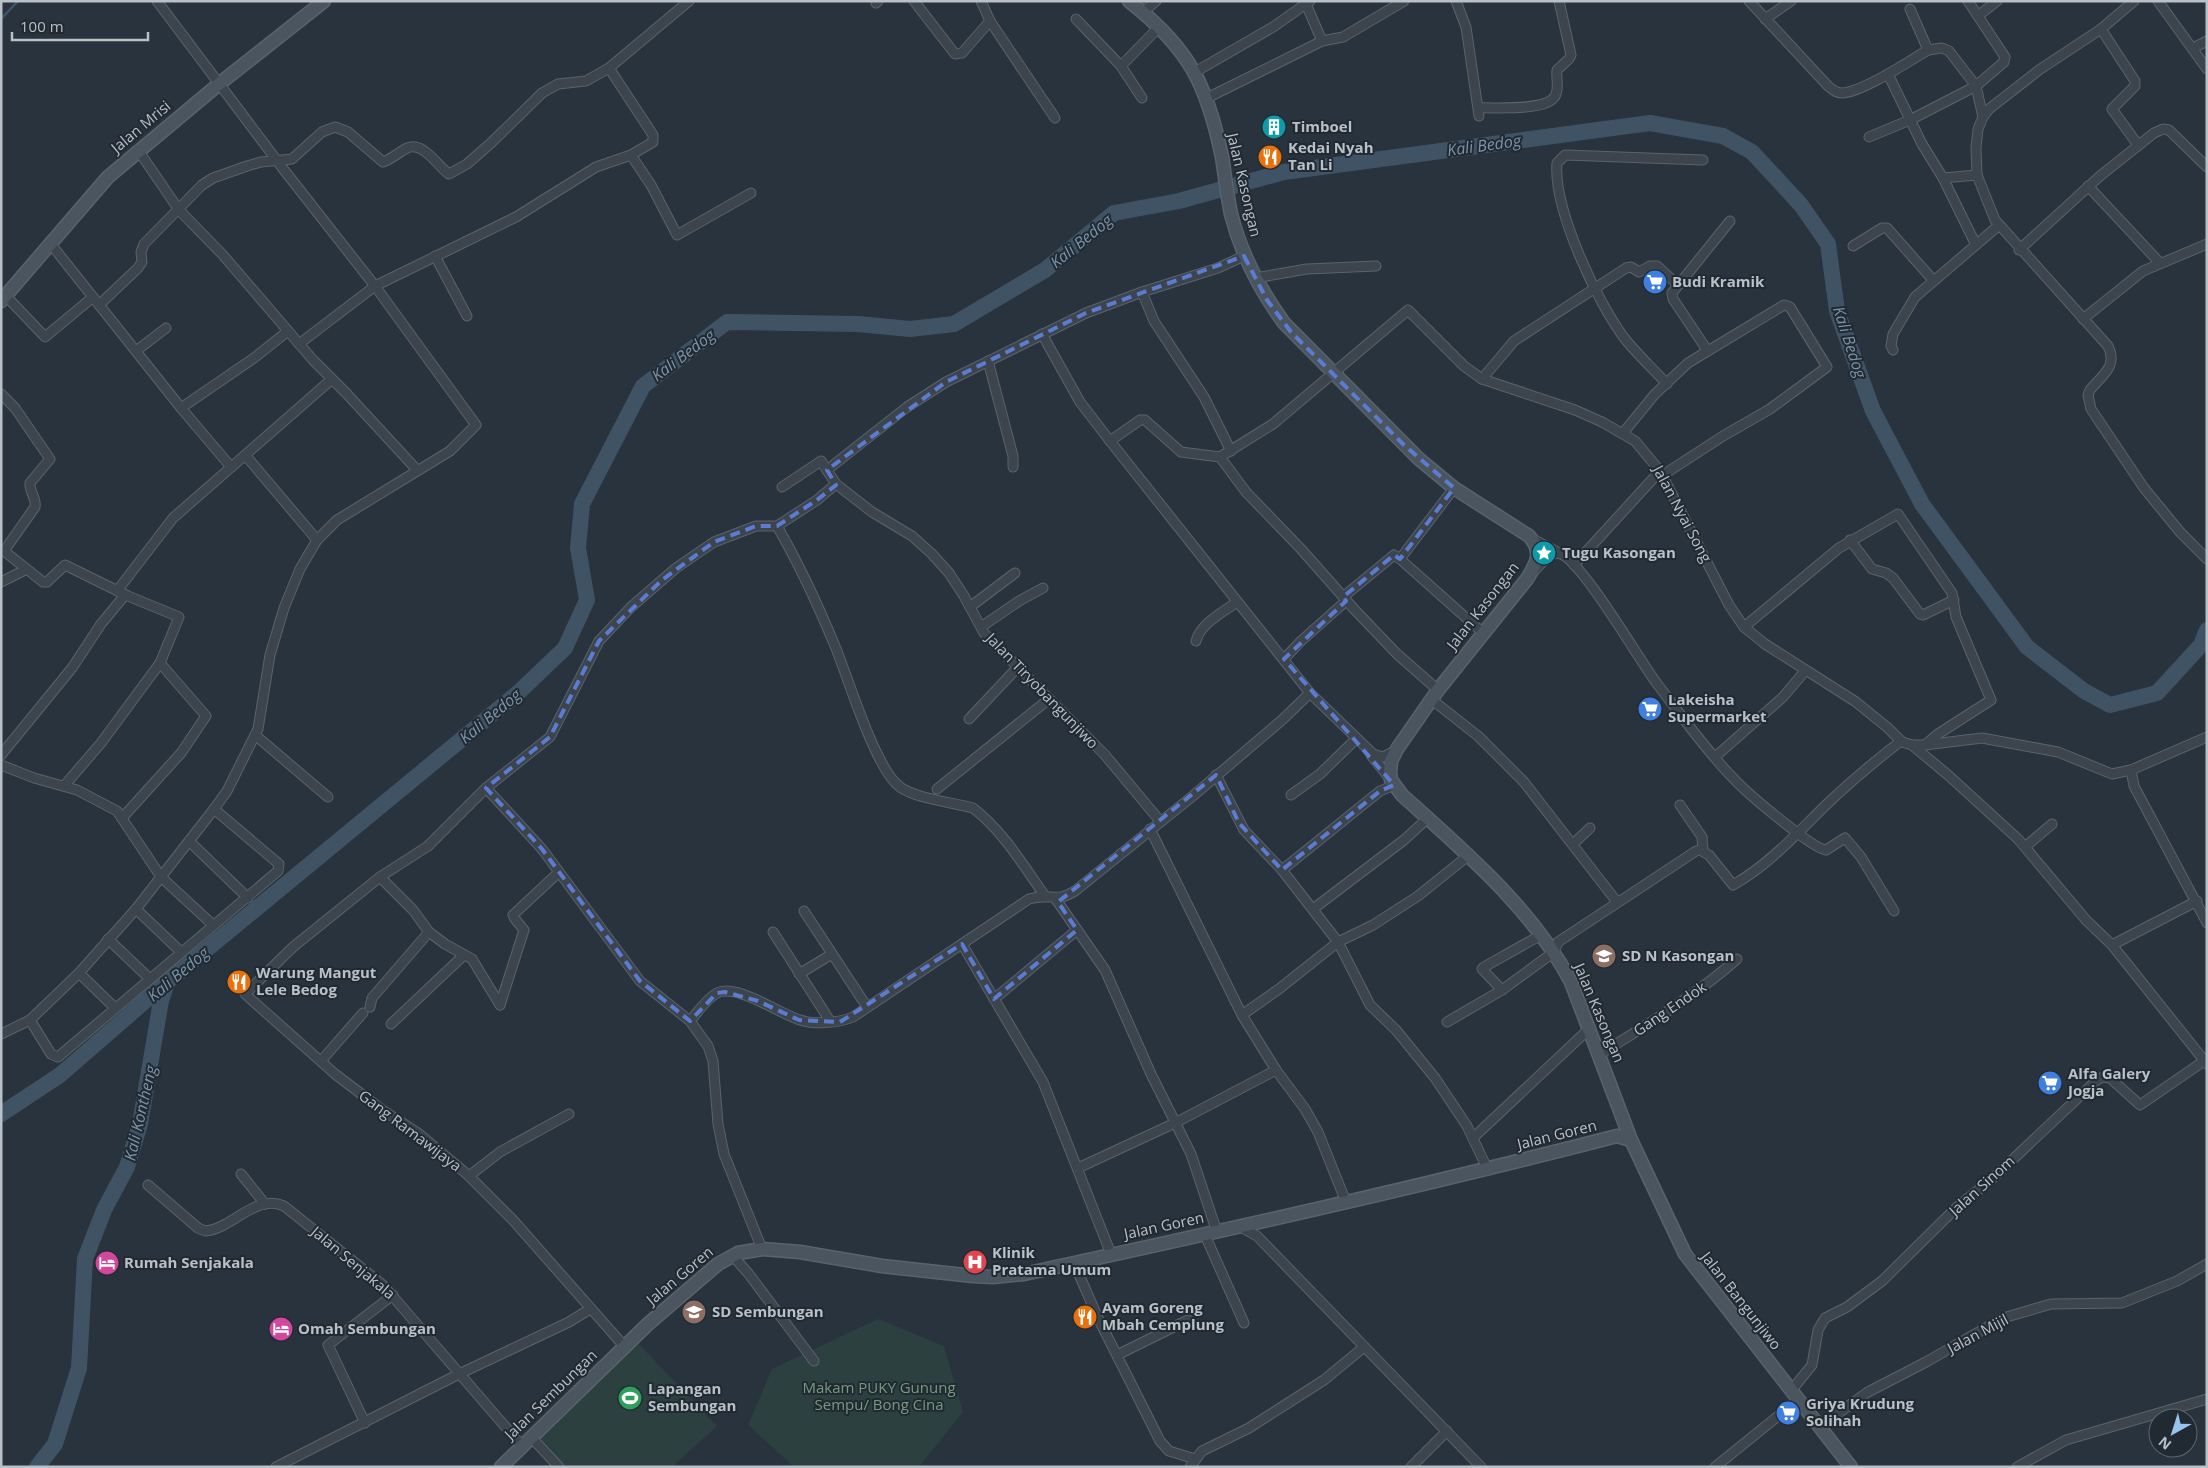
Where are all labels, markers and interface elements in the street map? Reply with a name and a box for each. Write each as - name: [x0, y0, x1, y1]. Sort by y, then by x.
- scale bar: [12, 10, 149, 42]
- text: 100 m: [20, 16, 64, 36]
- street label: Jalan Mrisi: [105, 95, 174, 158]
- building icon: Timboel: [1261, 114, 1287, 140]
- place label: Timboel: [1292, 116, 1352, 136]
- street label: Jalan Kasongan: [1223, 129, 1267, 239]
- water label: Kali Bedog: [1446, 129, 1523, 161]
- place label: Kedai Nyah Tan Li: [1288, 137, 1374, 174]
- restaurant icon: Kedai Nyah Tan Li: [1257, 144, 1283, 170]
- water label: Kali Bedog: [1045, 209, 1117, 273]
- supermarket icon: Budi Kramik: [1642, 269, 1668, 295]
- place label: Budi Kramik: [1672, 271, 1765, 291]
- water label: Kali Bedog: [1828, 303, 1872, 381]
- water label: Kali Bedog: [647, 323, 720, 386]
- street label: Jalan Nyai Song: [1648, 460, 1717, 565]
- place icon: Tugu Kasongan: [1531, 540, 1557, 566]
- place label: Tugu Kasongan: [1562, 542, 1676, 562]
- street label: Jalan Kasongan: [1440, 557, 1523, 655]
- street label: Jalan Tiryobangunjiwo: [981, 627, 1103, 753]
- water label: Kali Bedog: [454, 683, 526, 748]
- place label: Lakeisha Supermarket: [1668, 689, 1767, 726]
- supermarket icon: Lakeisha Supermarket: [1637, 696, 1663, 722]
- water label: Kali Bedog: [142, 941, 214, 1006]
- school or university icon: SD N Kasongan: [1591, 943, 1617, 969]
- place label: SD N Kasongan: [1622, 945, 1734, 965]
- street label: Jalan Kasongan: [1569, 958, 1630, 1065]
- place label: Warung Mangut Lele Bedog: [256, 962, 377, 999]
- restaurant icon: Warung Mangut Lele Bedog: [226, 969, 252, 995]
- street label: Gang Endok: [1629, 976, 1710, 1040]
- water label: Kali Kontheng: [118, 1062, 162, 1163]
- place label: Alfa Galery Jogja: [2066, 1063, 2151, 1100]
- supermarket icon: Alfa Galery Jogja: [2037, 1070, 2063, 1096]
- street label: Gang Ramawijaya: [355, 1085, 466, 1175]
- street label: Jalan Goren: [1513, 1114, 1599, 1154]
- street label: Jalan Sinom: [1943, 1150, 2018, 1221]
- street label: Jalan Goren: [1120, 1207, 1206, 1244]
- street label: Jalan Senjakala: [306, 1220, 400, 1303]
- street label: Jalan Goren: [640, 1241, 717, 1310]
- place label: Klinik Pratama Umum: [992, 1242, 1111, 1279]
- street label: Jalan Bangunjiwo: [1696, 1246, 1786, 1354]
- hospital icon: Klinik Pratama Umum: [962, 1249, 988, 1275]
- hotel icon: Rumah Senjakala: [94, 1250, 120, 1276]
- place label: Rumah Senjakala: [124, 1252, 254, 1272]
- place label: Ayam Goreng Mbah Cemplung: [1102, 1297, 1224, 1334]
- school or university icon: SD Sembungan: [681, 1299, 707, 1325]
- place label: SD Sembungan: [712, 1301, 824, 1321]
- restaurant icon: Ayam Goreng Mbah Cemplung: [1072, 1304, 1098, 1330]
- street label: Jalan Mijil: [1942, 1309, 2011, 1358]
- hotel icon: Omah Sembungan: [268, 1316, 294, 1342]
- place label: Omah Sembungan: [298, 1318, 436, 1338]
- street label: Jalan Sembungan: [498, 1345, 601, 1445]
- park label: Makam PUKY Gunung Sempu/ Bong Cina: [802, 1377, 956, 1414]
- place label: Lapangan Sembungan: [648, 1378, 736, 1415]
- sports icon: Lapangan Sembungan: [617, 1385, 643, 1411]
- place label: Griya Krudung Solihah: [1806, 1393, 1915, 1430]
- supermarket icon: Griya Krudung Solihah: [1775, 1400, 1801, 1426]
- north arrow: [2148, 1408, 2198, 1458]
- text: N: [2154, 1433, 2175, 1454]

